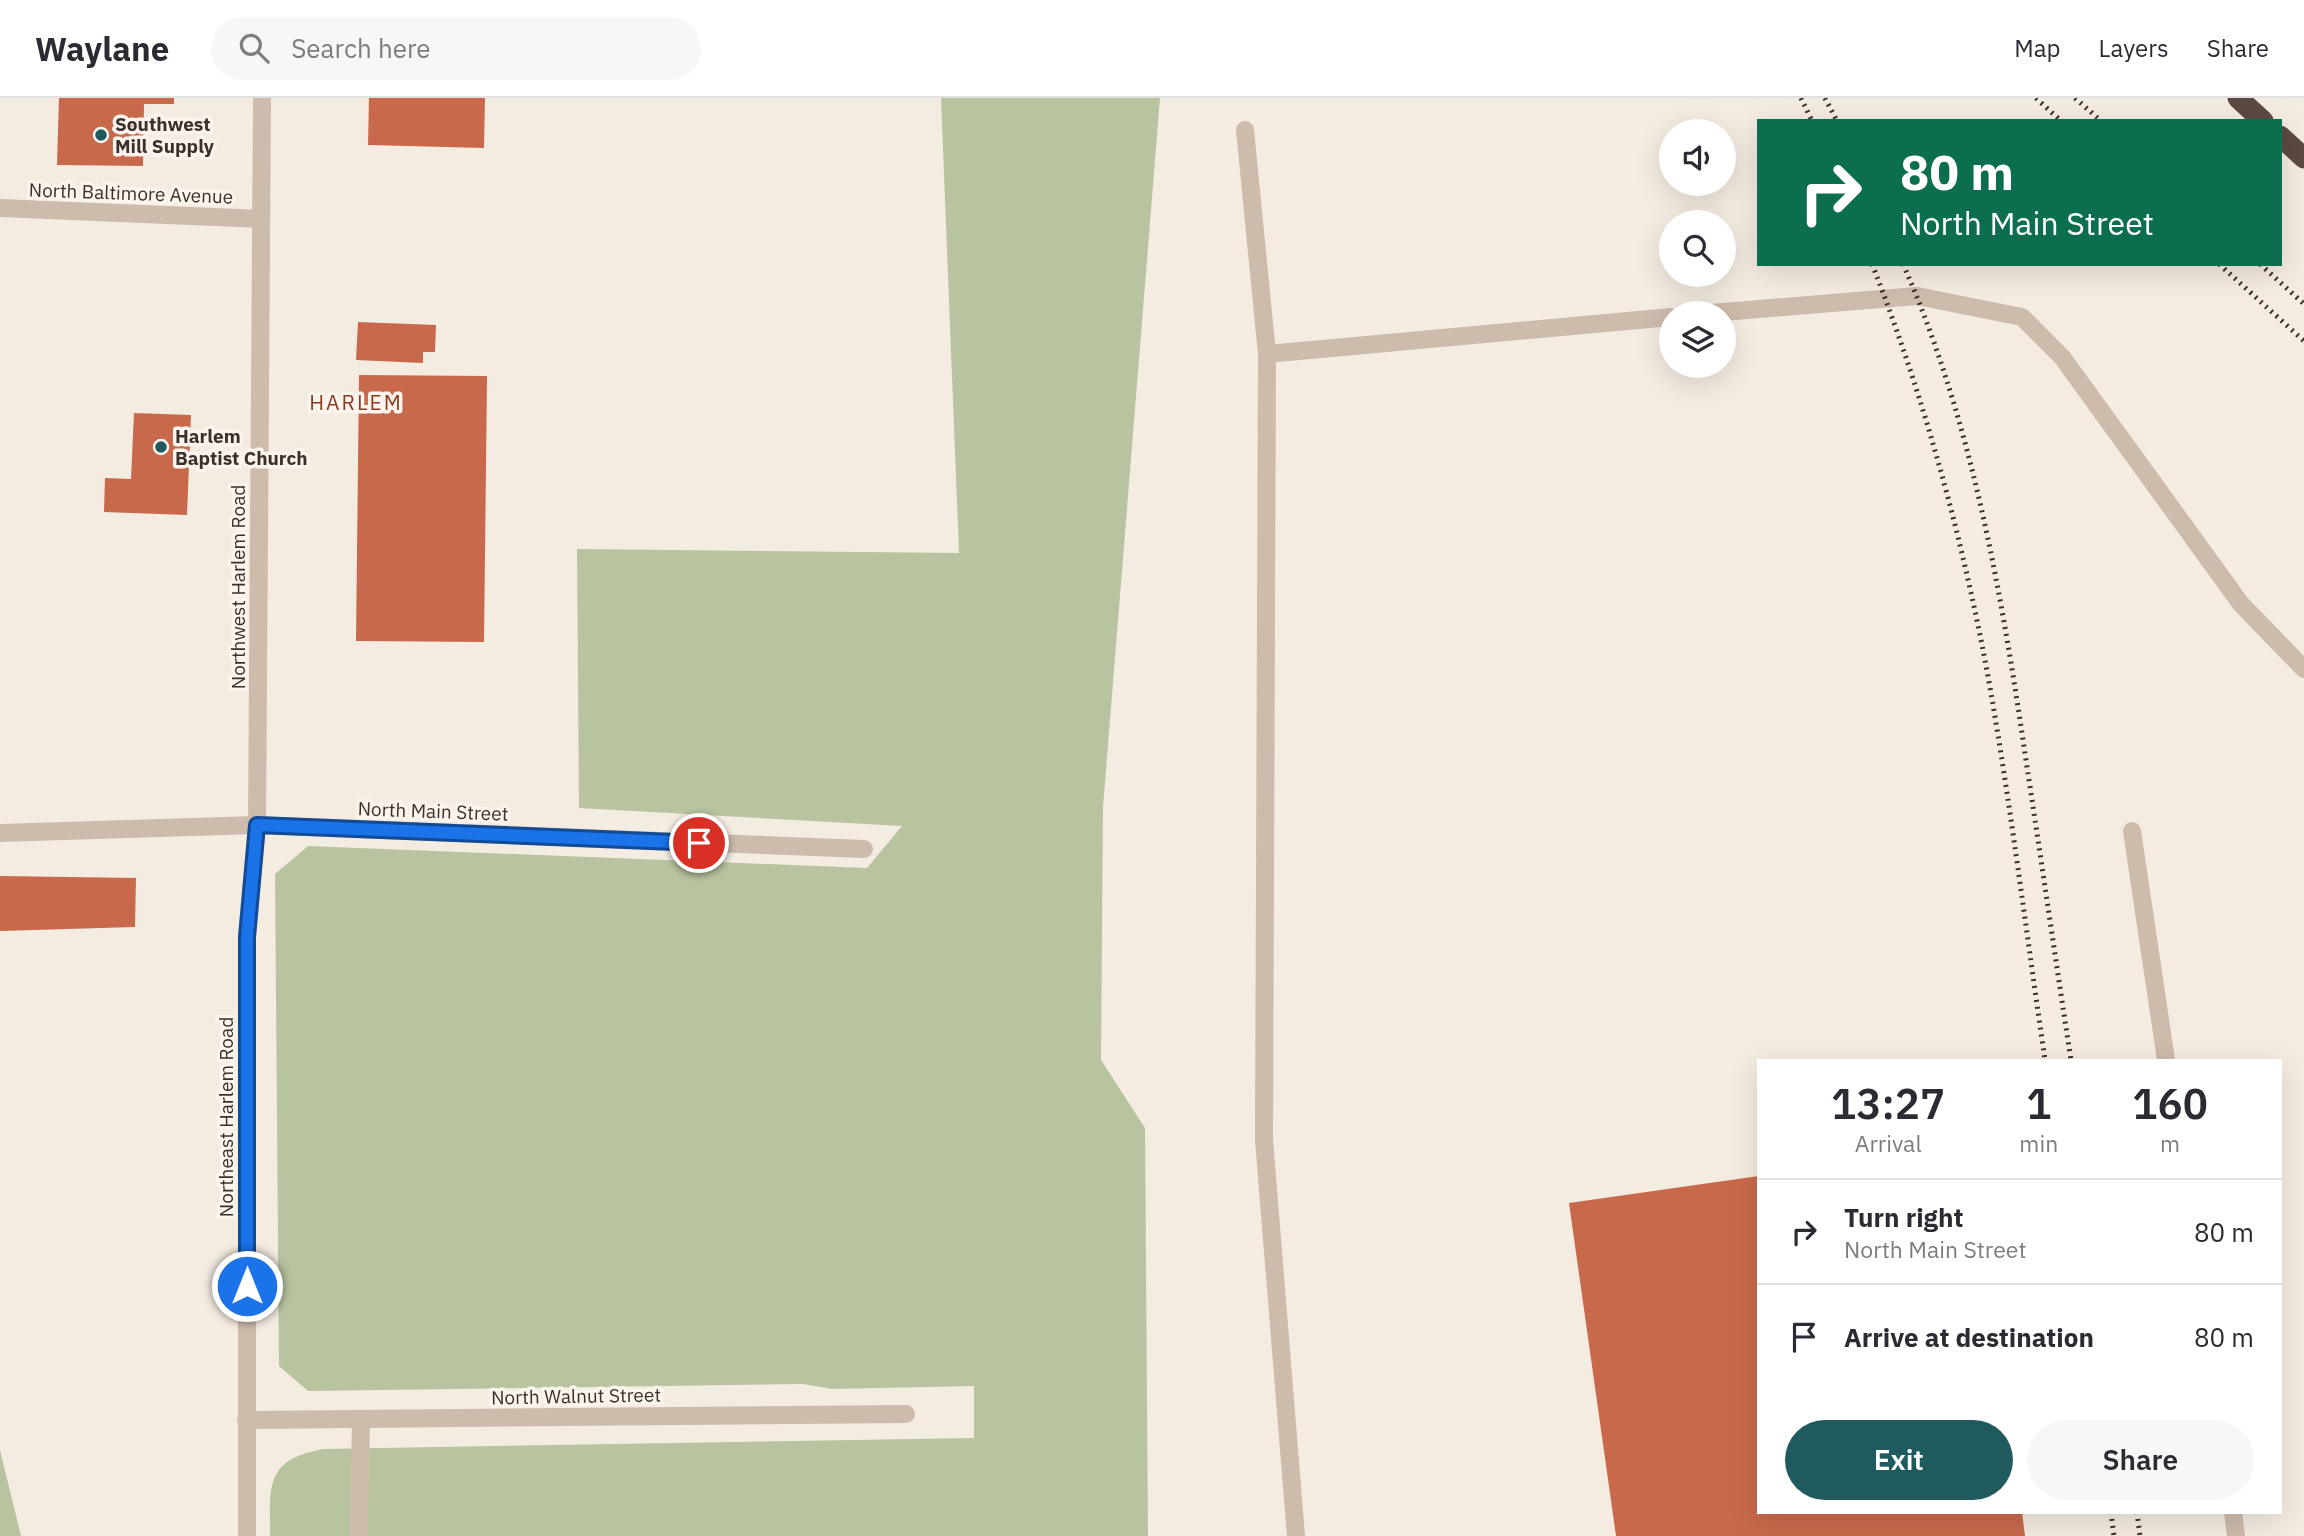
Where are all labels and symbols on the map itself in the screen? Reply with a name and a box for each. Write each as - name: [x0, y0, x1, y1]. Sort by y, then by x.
- place label: Southwest Mill Supply: [115, 112, 215, 158]
- marker: Southwest Mill Supply: [93, 127, 109, 143]
- street label: North Baltimore Avenue: [28, 177, 234, 209]
- district label: HARLEM: [309, 388, 403, 416]
- place label: Harlem Baptist Church: [175, 424, 308, 470]
- marker: Harlem Baptist Church: [153, 439, 169, 455]
- street label: Northwest Harlem Road: [226, 485, 250, 689]
- street label: North Main Street: [357, 796, 509, 826]
- pin: [669, 813, 729, 873]
- street label: Northeast Harlem Road: [214, 1017, 238, 1217]
- position arrow: [210, 1249, 284, 1323]
- street label: North Walnut Street: [491, 1383, 661, 1409]

